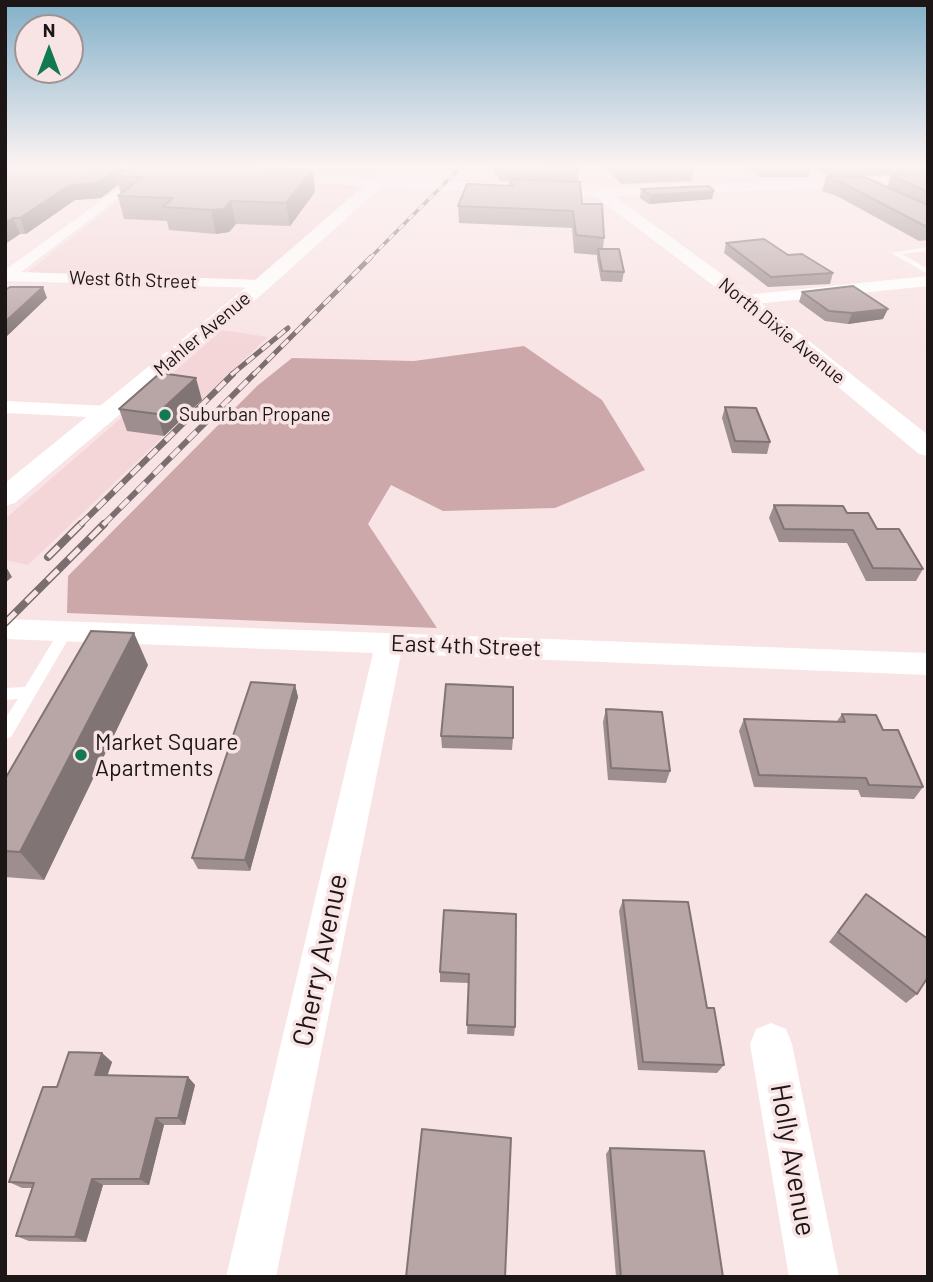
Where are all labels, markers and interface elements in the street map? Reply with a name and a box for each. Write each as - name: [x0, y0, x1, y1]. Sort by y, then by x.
- north arrow: [14, 14, 84, 84]
- text: N: [43, 18, 55, 41]
- street label: West 6th Street: [69, 266, 197, 294]
- street label: North Dixie Avenue: [714, 273, 850, 389]
- street label: Mahler Avenue: [149, 287, 255, 381]
- place label: Suburban Propane: [179, 404, 331, 426]
- marker: Suburban Propane: [157, 407, 173, 423]
- street label: East 4th Street: [390, 630, 542, 662]
- place label: Market Square Apartments: [95, 728, 238, 782]
- marker: Market Square Apartments: [73, 747, 89, 763]
- street label: Cherry Avenue: [285, 871, 355, 1049]
- street label: Holly Avenue: [763, 1081, 823, 1239]

